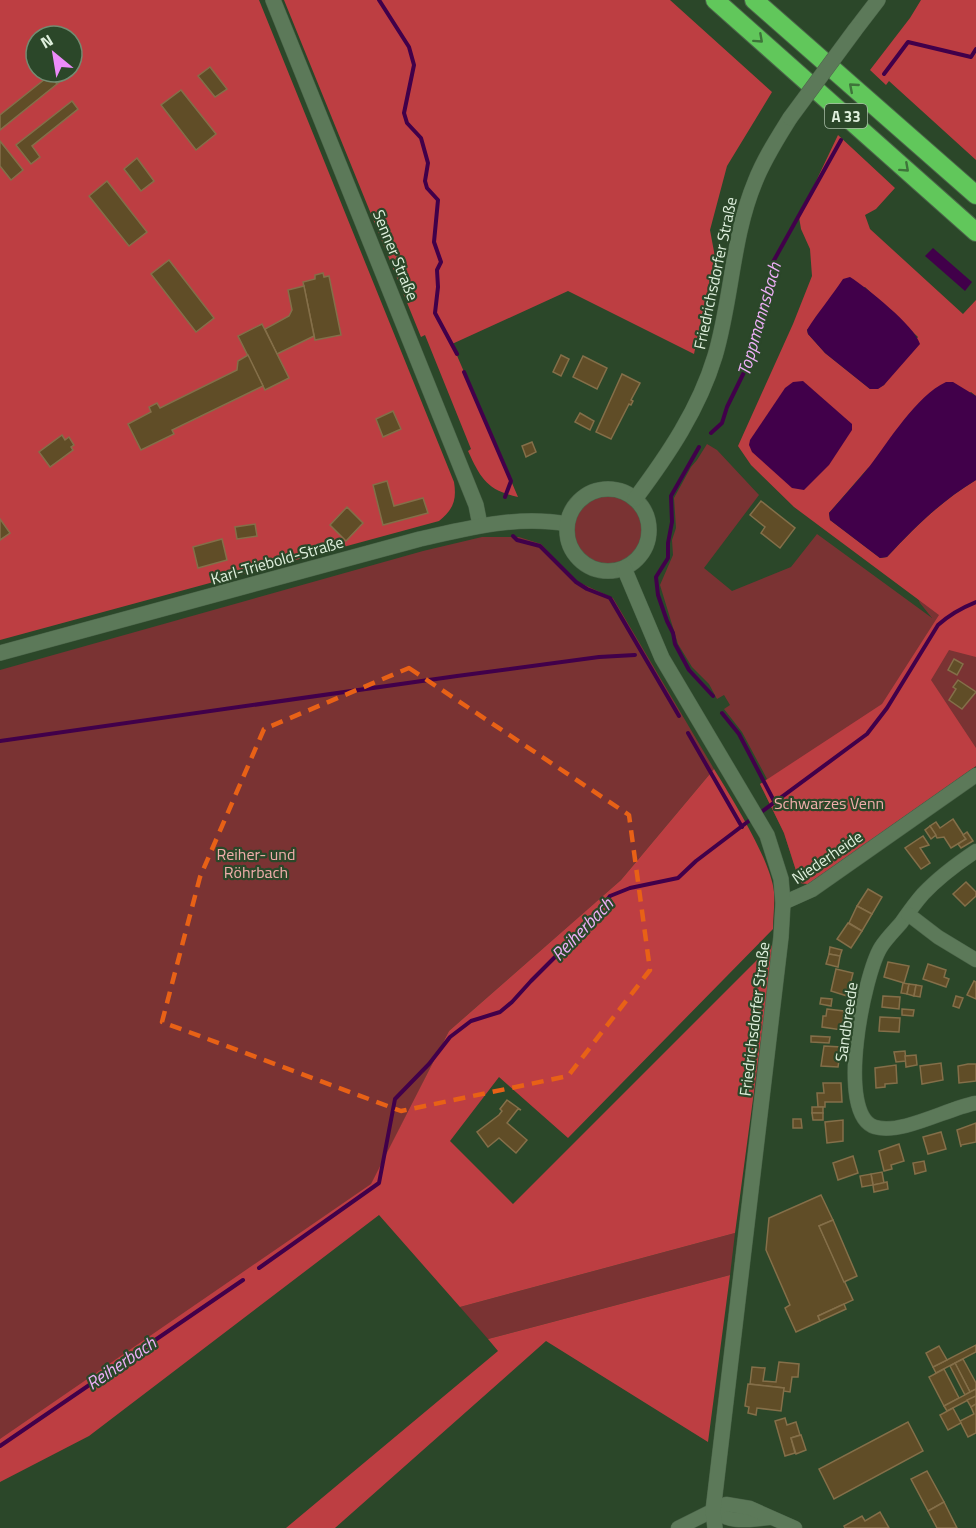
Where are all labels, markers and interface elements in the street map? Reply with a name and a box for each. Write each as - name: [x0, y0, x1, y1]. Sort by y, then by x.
- north arrow: [24, 24, 84, 84]
- text: N: [36, 28, 57, 54]
- one-way arrow: [752, 32, 762, 43]
- one-way arrow: [850, 83, 860, 94]
- road number: A 33: [825, 104, 867, 128]
- one-way arrow: [898, 161, 908, 172]
- street label: Friedrichsdorfer Straße: [687, 194, 743, 352]
- street label: Senner Straße: [367, 206, 425, 304]
- water label: Toppmannsbach: [730, 258, 788, 379]
- street label: Karl-Triebold-Straße: [208, 530, 346, 590]
- park label: Schwarzes Venn: [774, 791, 884, 815]
- street label: Niederheide: [787, 824, 867, 890]
- park label: Reiher- und Röhrbach: [217, 842, 295, 884]
- water label: Reiherbach: [545, 890, 620, 967]
- street label: Friedrichsdorfer Straße: [733, 940, 775, 1098]
- street label: Sandbreede: [829, 981, 863, 1063]
- water label: Reiherbach: [81, 1329, 162, 1396]

